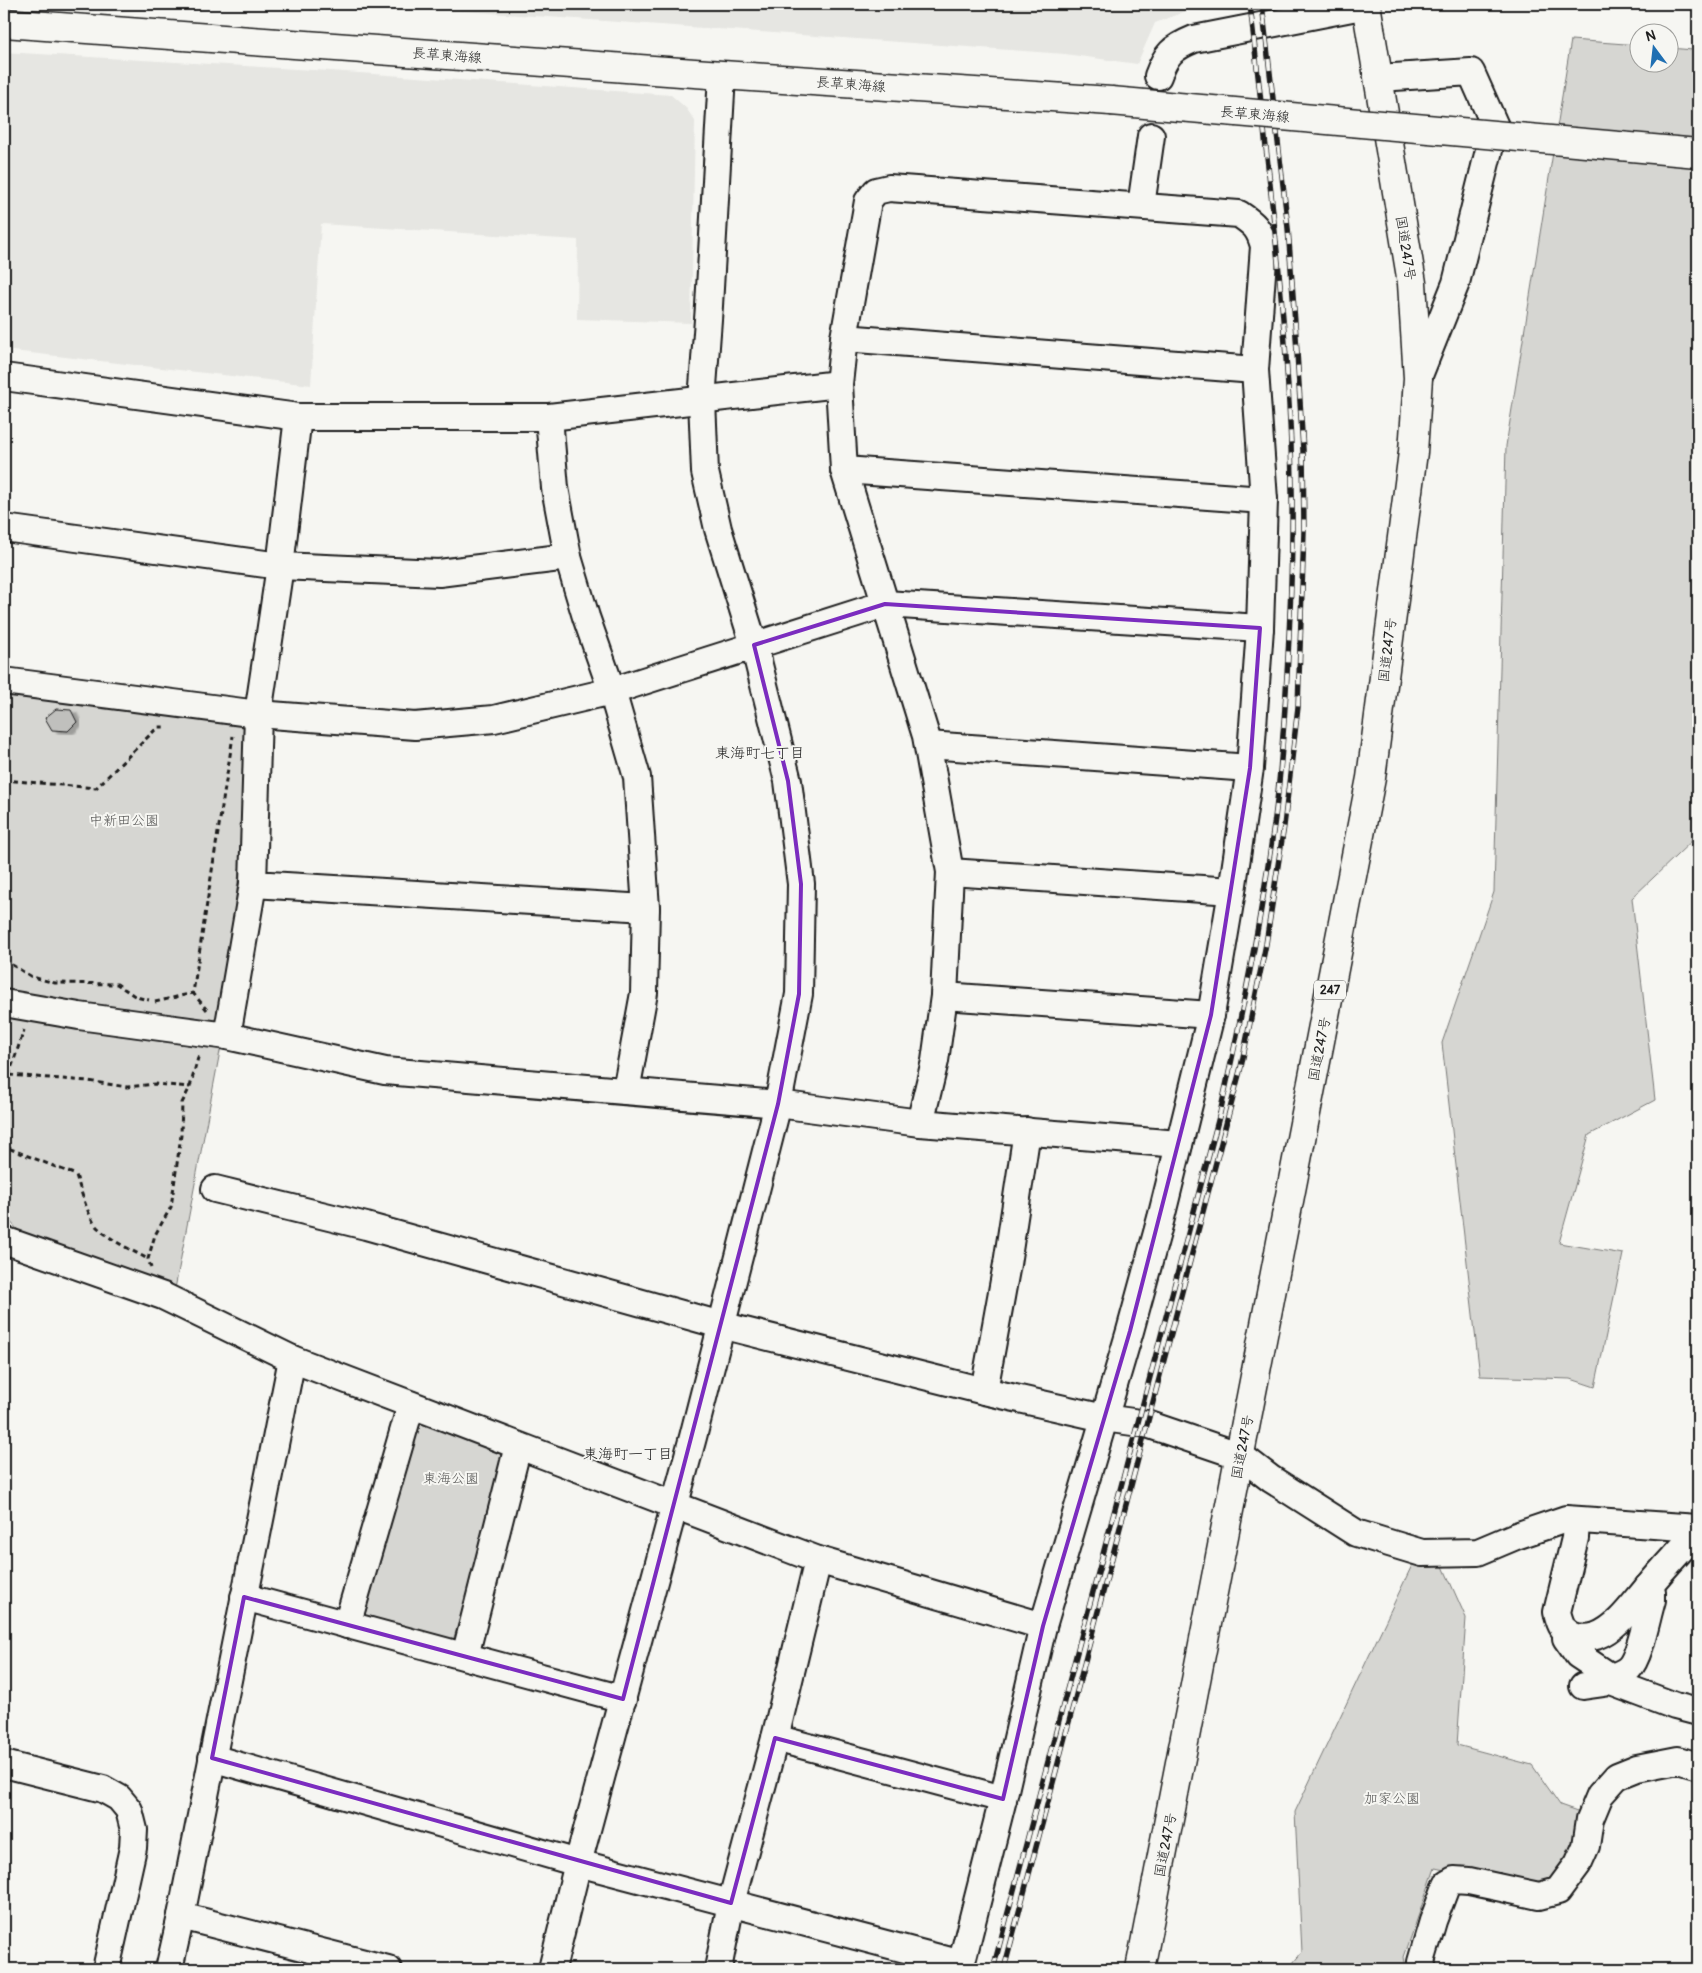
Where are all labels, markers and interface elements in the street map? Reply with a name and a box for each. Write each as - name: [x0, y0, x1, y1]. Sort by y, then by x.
- north arrow: [1630, 22, 1680, 72]
- text: N: [1644, 26, 1658, 45]
- street label: 長草東海線: [411, 45, 482, 66]
- street label: 長草東海線: [815, 74, 886, 95]
- street label: 長草東海線: [1219, 103, 1291, 126]
- street label: 国道247号: [1392, 214, 1419, 282]
- street label: 国道247号: [1375, 617, 1400, 684]
- district label: 東海町七丁目: [715, 744, 805, 763]
- park label: 中新田公園: [89, 812, 159, 829]
- road number: 247: [1314, 980, 1346, 1000]
- street label: 国道247号: [1305, 1015, 1334, 1083]
- street label: 国道247号: [1228, 1413, 1257, 1481]
- district label: 東海町一丁目: [583, 1445, 673, 1464]
- park label: 東海公園: [423, 1470, 479, 1487]
- park label: 加家公園: [1364, 1790, 1420, 1807]
- street label: 国道247号: [1151, 1811, 1180, 1879]

